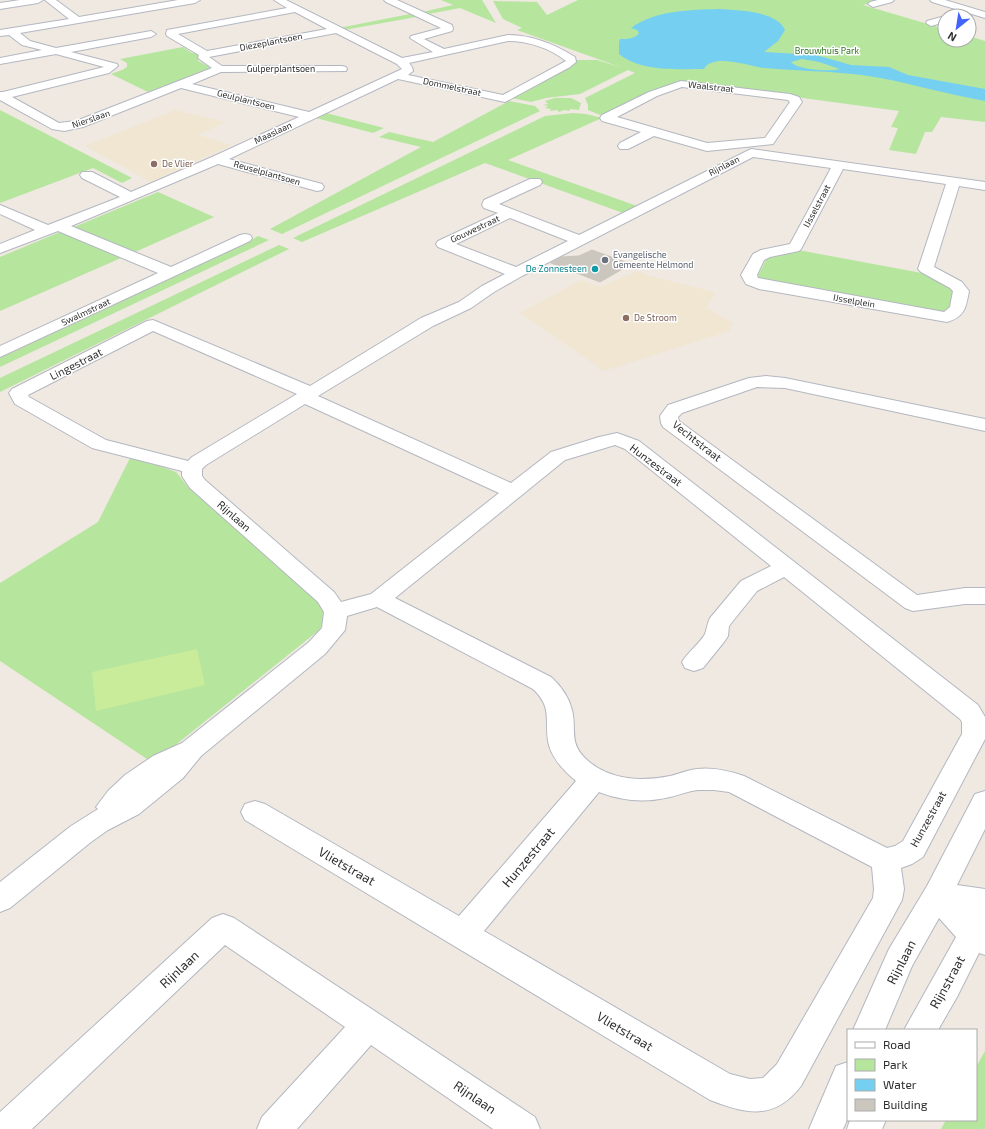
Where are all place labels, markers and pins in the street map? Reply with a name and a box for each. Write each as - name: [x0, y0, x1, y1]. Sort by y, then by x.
- place label: De Vlier: [162, 158, 194, 169]
- marker: De Vlier: [149, 159, 159, 169]
- place label: Evangelische Gemeente Helmond: [613, 249, 693, 270]
- marker: Evangelische Gemeente Helmond: [600, 255, 610, 265]
- place label: De Zonnesteen: [526, 263, 587, 274]
- marker: De Zonnesteen: [590, 264, 600, 274]
- place label: De Stroom: [634, 312, 677, 323]
- marker: De Stroom: [621, 313, 631, 323]

